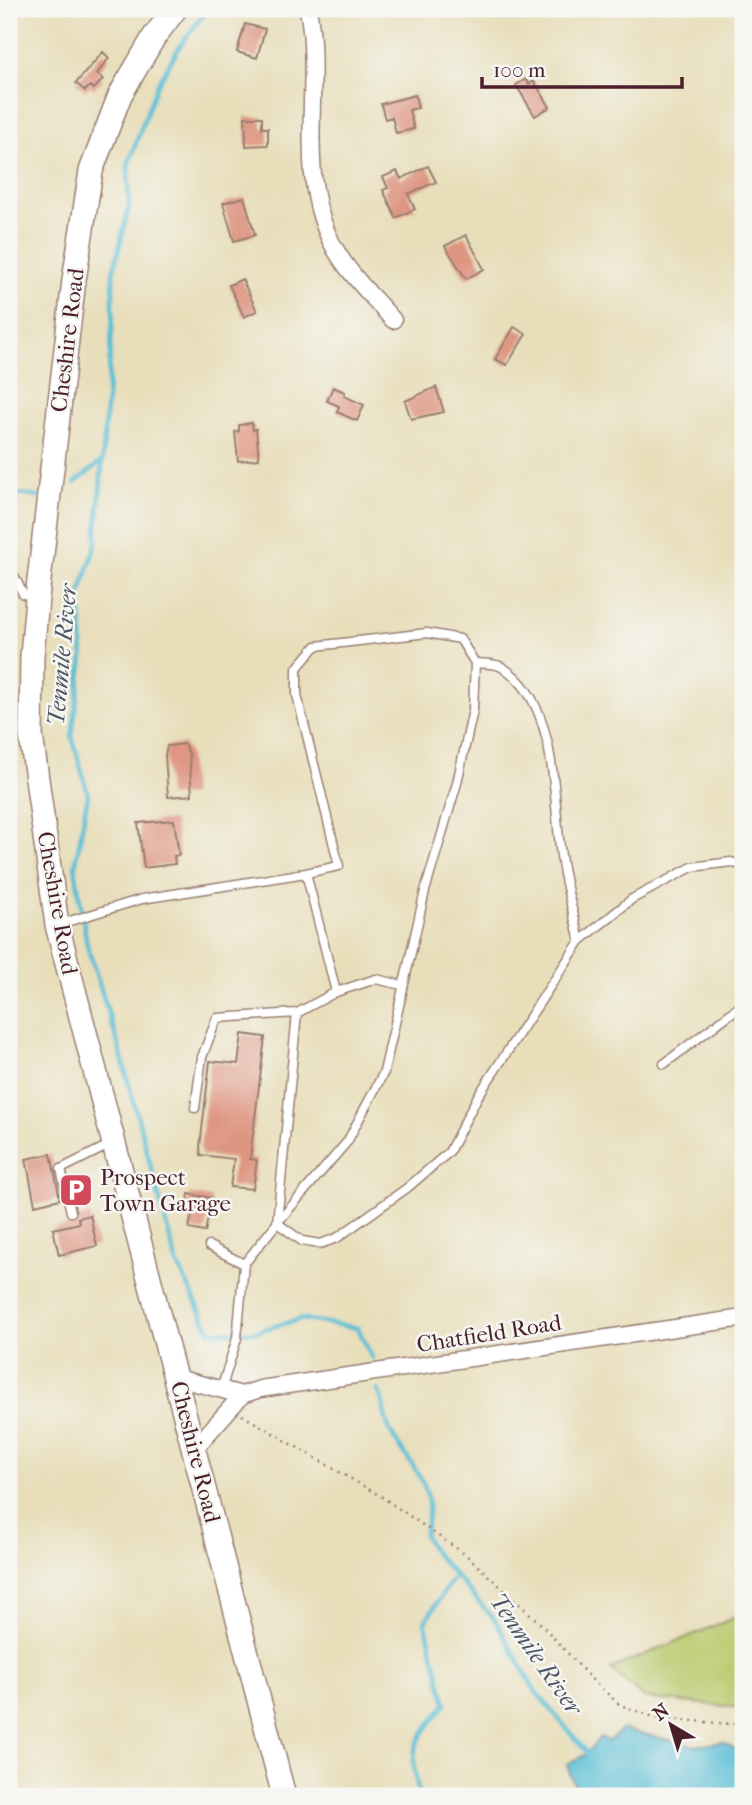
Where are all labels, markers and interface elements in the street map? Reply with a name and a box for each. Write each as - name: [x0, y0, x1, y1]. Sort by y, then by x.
- scale bar: [482, 46, 682, 90]
- text: 100 m: [493, 58, 546, 82]
- street label: Cheshire Road: [45, 266, 90, 414]
- water label: Tenmile River: [42, 581, 82, 727]
- street label: Cheshire Road: [32, 829, 83, 977]
- place label: Prospect Town Garage: [100, 1164, 231, 1217]
- parking icon: Prospect Town Garage: [57, 1171, 95, 1209]
- street label: Chatfield Road: [415, 1309, 564, 1358]
- street label: Cheshire Road: [165, 1379, 226, 1526]
- water label: Tenmile River: [484, 1588, 590, 1722]
- north arrow: [636, 1689, 706, 1759]
- text: N: [649, 1699, 674, 1725]

